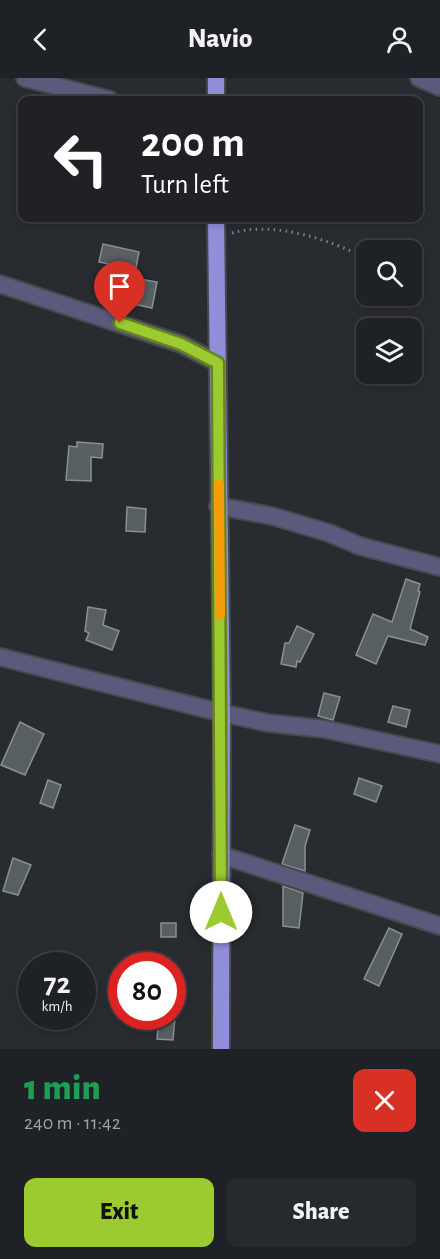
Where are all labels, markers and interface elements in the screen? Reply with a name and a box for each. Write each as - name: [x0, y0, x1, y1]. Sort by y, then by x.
- icon: back: [24, 23, 57, 56]
- icon: person: [383, 23, 416, 56]
- text: Navio: [188, 25, 252, 52]
- icon: left: [42, 120, 120, 198]
- text: 200 m: [141, 122, 245, 164]
- text: Turn left: [141, 171, 229, 198]
- map controls: [356, 240, 422, 384]
- button: search: [356, 240, 422, 306]
- pin: [94, 261, 145, 323]
- icon: arrive: [103, 270, 136, 303]
- button: layers: [356, 318, 422, 384]
- position arrow: [189, 880, 253, 944]
- speed limit sign: 80: [108, 952, 186, 1030]
- text: 72: [43, 969, 71, 999]
- text: km/h: [42, 999, 72, 1014]
- button: close: [353, 1069, 416, 1132]
- text: 1 min: [24, 1070, 101, 1106]
- text: 240 m · 11:42: [24, 1113, 121, 1133]
- button: Exit: [24, 1178, 214, 1247]
- button: Share: [226, 1178, 416, 1247]

